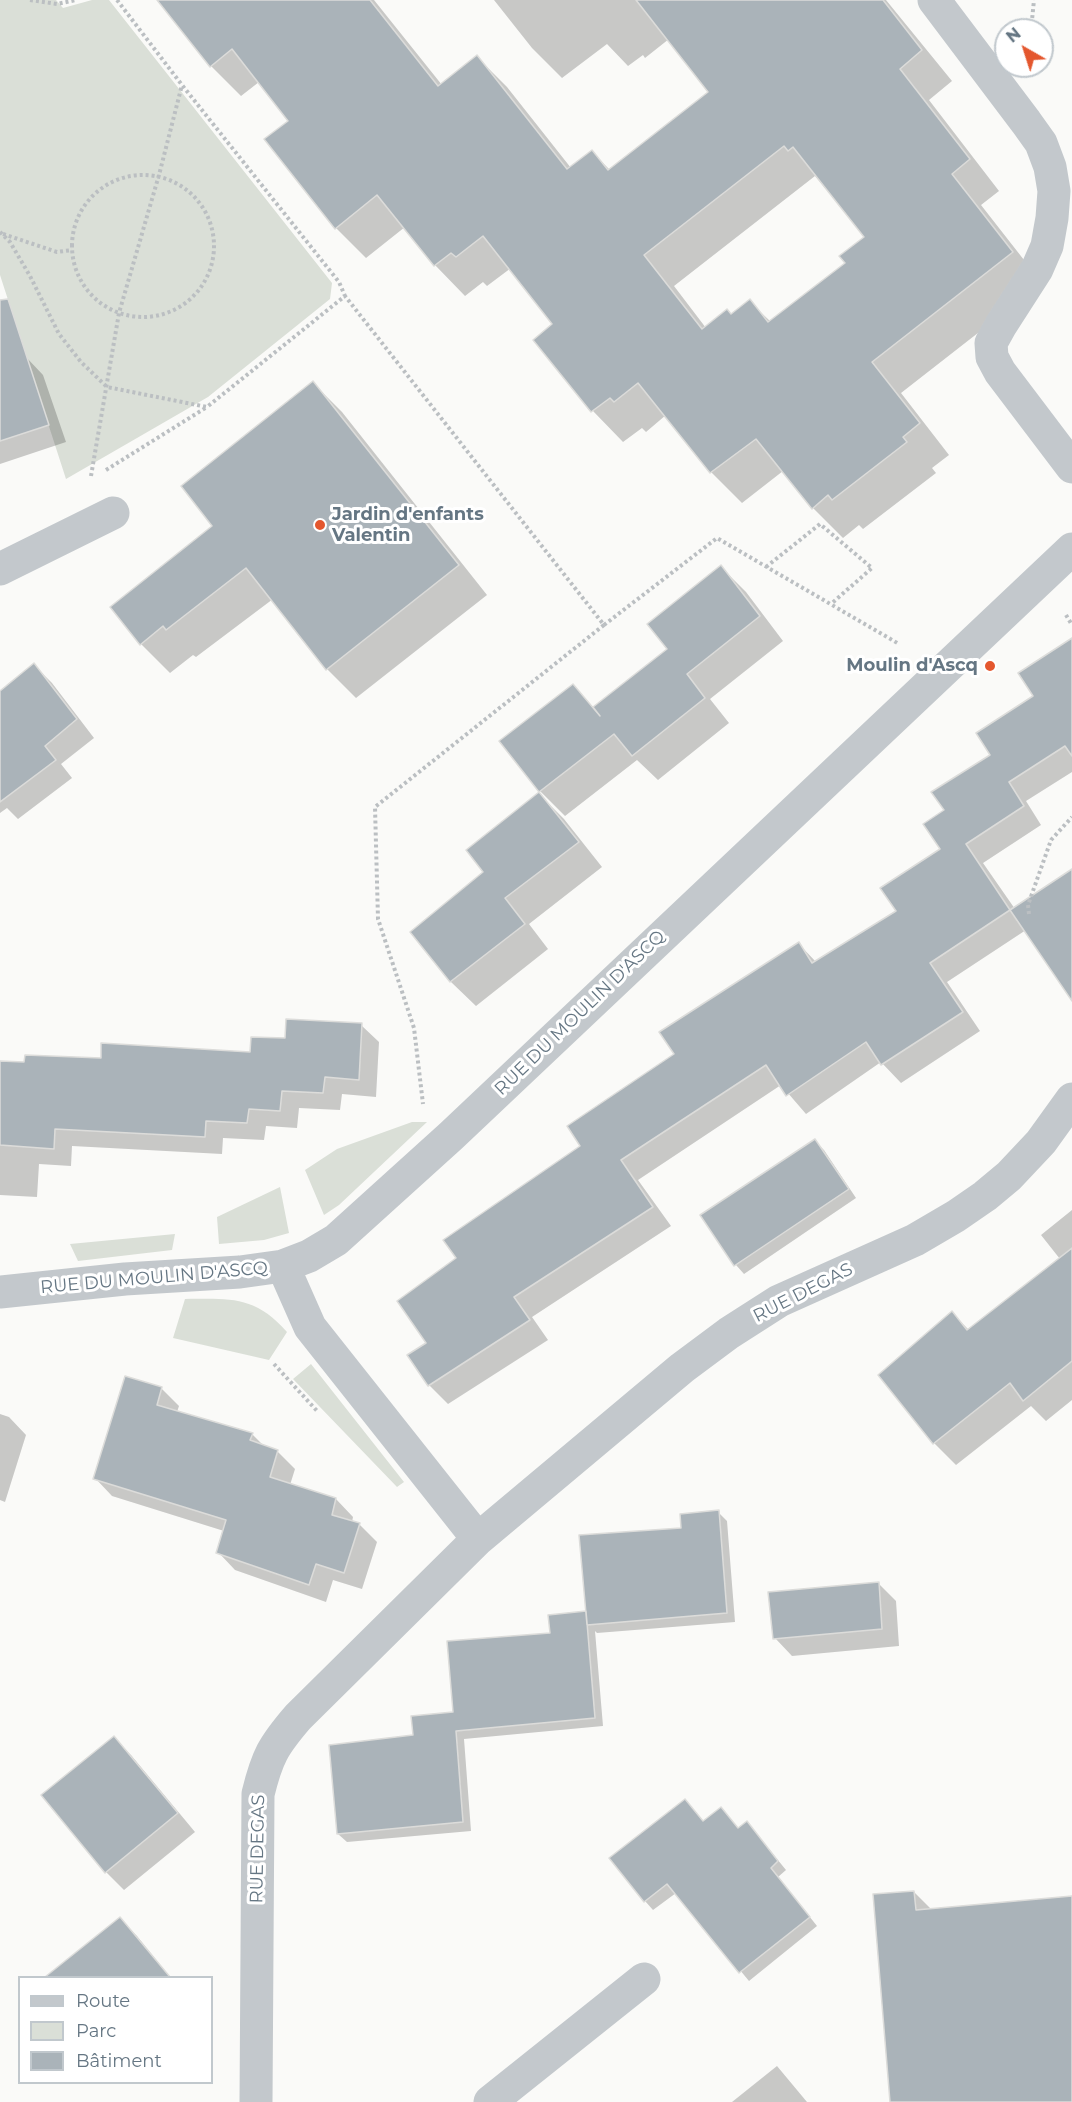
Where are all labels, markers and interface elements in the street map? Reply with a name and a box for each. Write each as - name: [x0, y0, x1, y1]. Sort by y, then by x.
- north arrow: [994, 18, 1054, 78]
- text: N: [1003, 24, 1025, 47]
- place label: Jardin d'enfants Valentin: [332, 504, 484, 546]
- marker: Jardin d'enfants Valentin: [313, 518, 327, 532]
- place label: Moulin d'Ascq: [846, 655, 978, 677]
- marker: Moulin d'Ascq: [983, 659, 997, 673]
- street label: RUE DU MOULIN D'ASCQ: [490, 926, 670, 1100]
- street label: RUE DU MOULIN D'ASCQ: [39, 1257, 269, 1299]
- street label: RUE DEGAS: [750, 1259, 856, 1327]
- street label: RUE DEGAS: [246, 1794, 270, 1904]
- legend: [18, 1976, 213, 2084]
- text: Route: [76, 1990, 130, 2012]
- text: Parc: [76, 2020, 116, 2042]
- text: Bâtiment: [76, 2050, 162, 2072]

